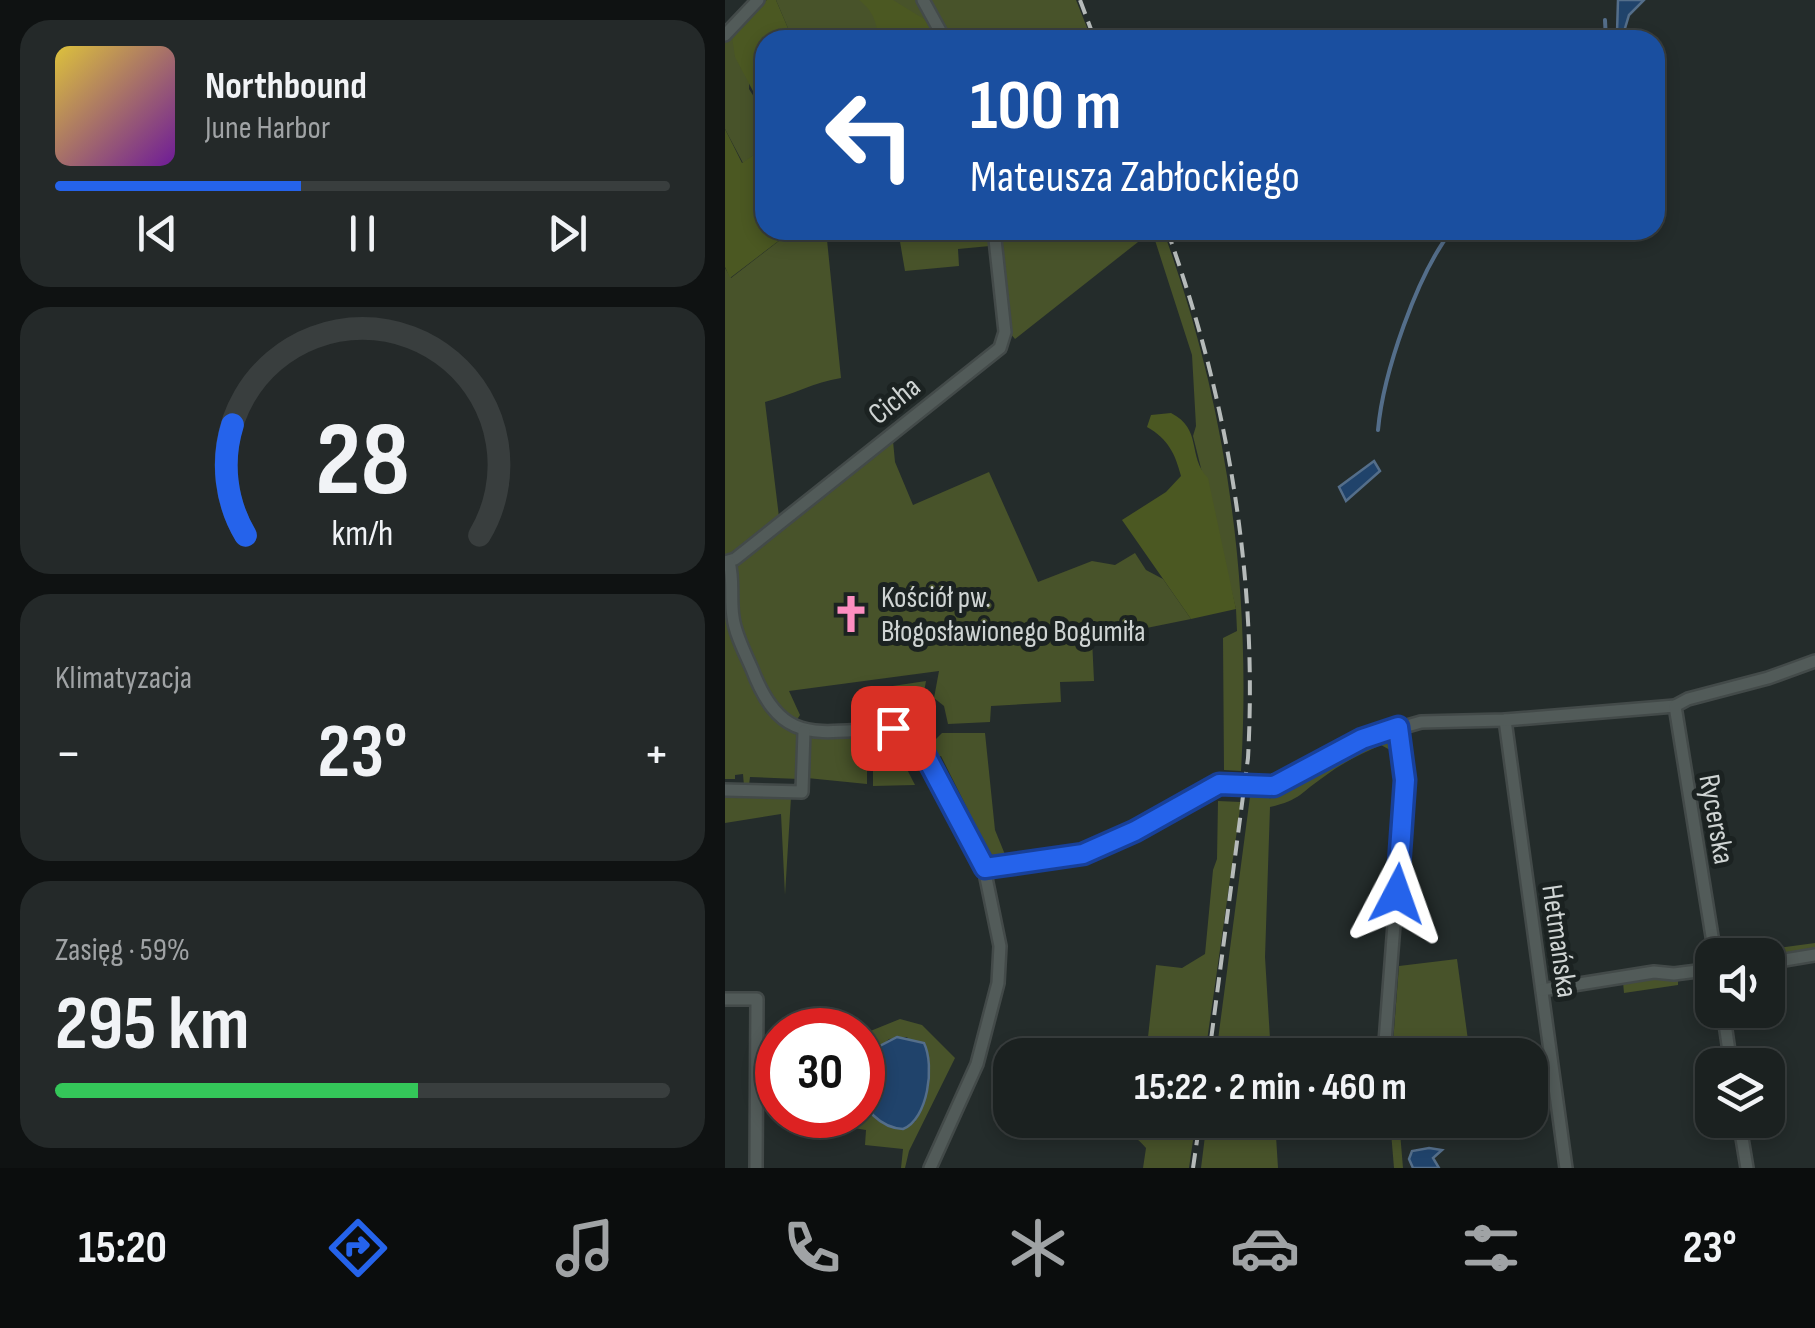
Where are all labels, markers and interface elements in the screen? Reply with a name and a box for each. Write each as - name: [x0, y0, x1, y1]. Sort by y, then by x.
- text: Northbound: [205, 64, 367, 109]
- text: 100 m: [970, 65, 1121, 149]
- icon: left: [805, 70, 935, 200]
- text: June Harbor: [205, 109, 330, 148]
- text: Mateusza Zabłockiego: [970, 150, 1300, 205]
- icon: previous: [130, 206, 185, 261]
- icon: pause: [335, 206, 390, 261]
- icon: next: [540, 206, 595, 261]
- street label: Cicha: [861, 369, 928, 433]
- text: 28: [315, 399, 410, 524]
- text: km/h: [332, 513, 393, 556]
- place label: Kościół pw. Błogosławionego Bogumiła: [881, 580, 1145, 650]
- church icon: Kościół pw. Błogosławionego Bogumiła: [830, 593, 872, 635]
- text: Klimatyzacja: [55, 659, 192, 698]
- pin: [851, 686, 936, 771]
- icon: arrive: [866, 701, 921, 756]
- text: 23°: [317, 708, 408, 799]
- text: −: [55, 721, 82, 788]
- text: +: [643, 721, 670, 788]
- street label: Rycerska: [1690, 771, 1742, 867]
- position arrow: [1345, 842, 1449, 946]
- street label: Hetmańska: [1533, 882, 1585, 1000]
- text: Zasięg · 59%: [55, 931, 190, 970]
- map controls: [1695, 938, 1785, 1138]
- button: sound: [1695, 938, 1785, 1028]
- text: 295 km: [55, 980, 249, 1071]
- speed limit sign: 30: [755, 1008, 885, 1138]
- button: layers: [1695, 1048, 1785, 1138]
- text: 15:22 · 2 min · 460 m: [1134, 1065, 1407, 1110]
- icon: directions: [323, 1213, 393, 1283]
- icon: music: [550, 1213, 620, 1283]
- icon: phone: [777, 1213, 847, 1283]
- icon: climate: [1003, 1213, 1073, 1283]
- icon: car: [1230, 1213, 1300, 1283]
- icon: filters: [1456, 1213, 1526, 1283]
- text: 15:20: [78, 1221, 167, 1276]
- text: 23°: [1683, 1221, 1737, 1276]

